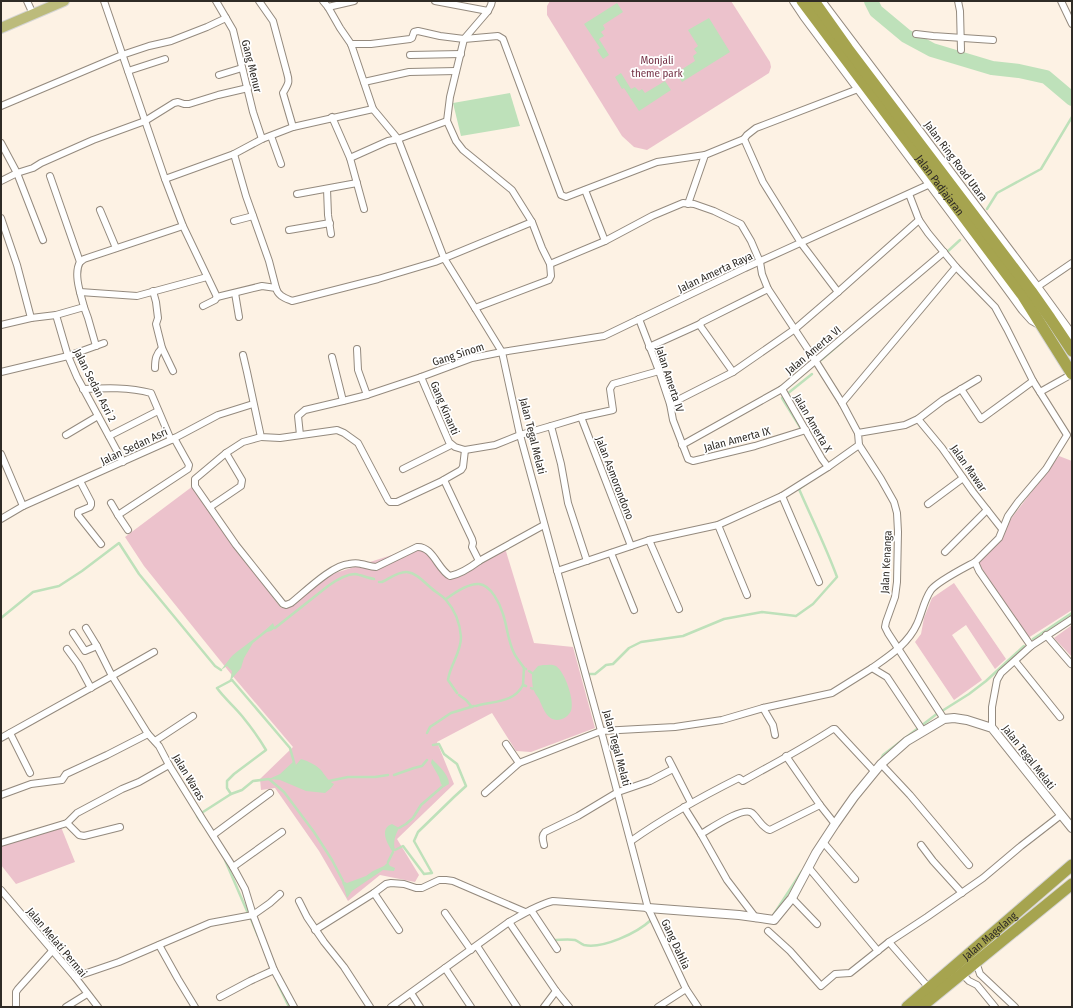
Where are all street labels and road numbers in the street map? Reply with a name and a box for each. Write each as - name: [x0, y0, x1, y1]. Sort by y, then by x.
- street label: Gang Menur: [239, 38, 264, 94]
- street label: Jalan Ring Road Utara: [921, 119, 990, 204]
- street label: Jalan Padjajaran: [913, 153, 966, 218]
- street label: Jalan Amerta Raya: [676, 249, 755, 295]
- street label: Jalan Amerta VI: [783, 323, 844, 377]
- street label: Gang Sinom: [431, 340, 486, 369]
- street label: Jalan Amerta IV: [653, 345, 686, 414]
- street label: Jalan Sedan Asri 2: [71, 347, 119, 424]
- street label: Gang Kinanti: [427, 379, 462, 437]
- street label: Jalan Amerta X: [791, 392, 835, 455]
- street label: Jalan Tegal Melati: [517, 397, 548, 476]
- street label: Jalan Amerta IX: [703, 424, 772, 455]
- street label: Jalan Sedan Asri: [99, 425, 170, 468]
- street label: Jalan Asmorondono: [593, 435, 636, 522]
- street label: Jalan Mawar: [948, 442, 990, 494]
- street label: Jalan Kenanga: [878, 530, 895, 594]
- street label: Jalan Tegal Melati: [600, 709, 633, 788]
- street label: Jalan Tegal Melati: [999, 722, 1058, 792]
- street label: Jalan Waras: [170, 752, 208, 803]
- street label: Jalan Melati Permai: [24, 905, 90, 980]
- street label: Jalan Magelang: [960, 909, 1020, 963]
- street label: Gang Dahlia: [658, 917, 693, 971]

